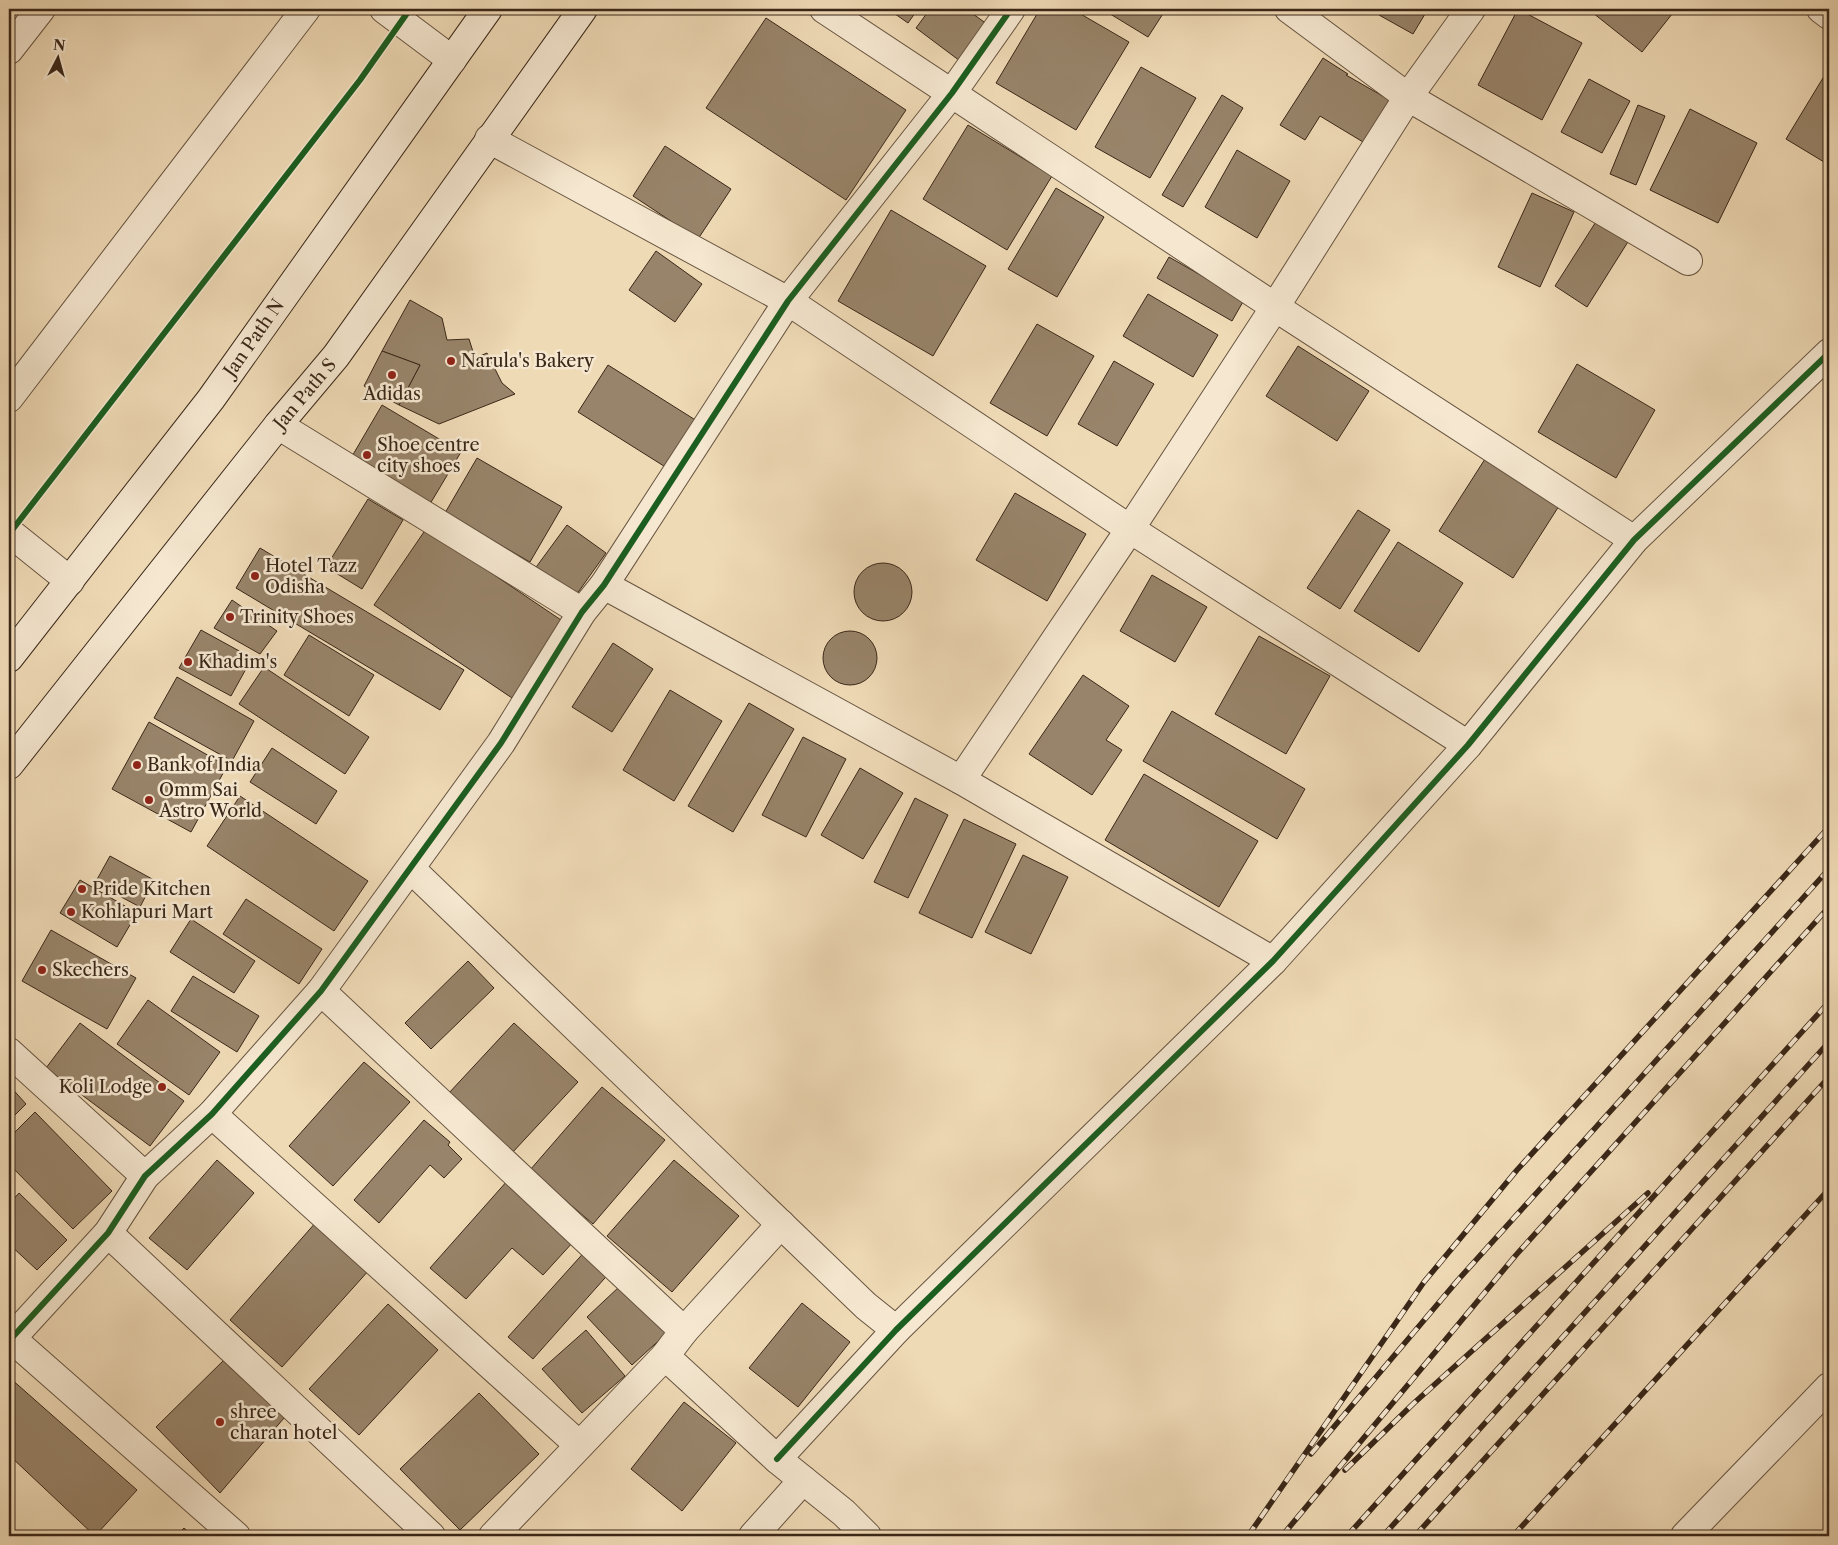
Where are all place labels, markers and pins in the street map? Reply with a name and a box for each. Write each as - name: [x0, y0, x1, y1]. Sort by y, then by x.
- place label: Narula's Bakery: [461, 350, 595, 372]
- marker: Narula's Bakery: [445, 355, 457, 367]
- marker: Adidas: [386, 369, 398, 381]
- place label: Adidas: [362, 383, 421, 405]
- place label: Shoe centre city shoes: [377, 434, 480, 477]
- marker: Shoe centre city shoes: [361, 449, 373, 461]
- place label: Hotel Tazz Odisha: [265, 555, 357, 598]
- marker: Hotel Tazz Odisha: [249, 570, 261, 582]
- place label: Trinity Shoes: [240, 606, 354, 628]
- marker: Trinity Shoes: [224, 611, 236, 623]
- place label: Khadim's: [198, 651, 277, 673]
- marker: Khadim's: [182, 656, 194, 668]
- place label: Bank of India: [147, 754, 262, 776]
- marker: Bank of India: [131, 759, 143, 771]
- place label: Omm Sai Astro World: [158, 779, 262, 822]
- marker: Omm Sai Astro World: [143, 794, 155, 806]
- place label: Pride Kitchen: [92, 878, 211, 900]
- marker: Pride Kitchen: [76, 883, 88, 895]
- place label: Kohlapuri Mart: [81, 901, 214, 923]
- marker: Kohlapuri Mart: [65, 906, 77, 918]
- place label: Skechers: [52, 959, 129, 981]
- marker: Skechers: [36, 964, 48, 976]
- place label: Koli Lodge: [59, 1076, 152, 1098]
- marker: Koli Lodge: [156, 1081, 168, 1093]
- place label: shree charan hotel: [230, 1401, 337, 1444]
- marker: shree charan hotel: [214, 1416, 226, 1428]

